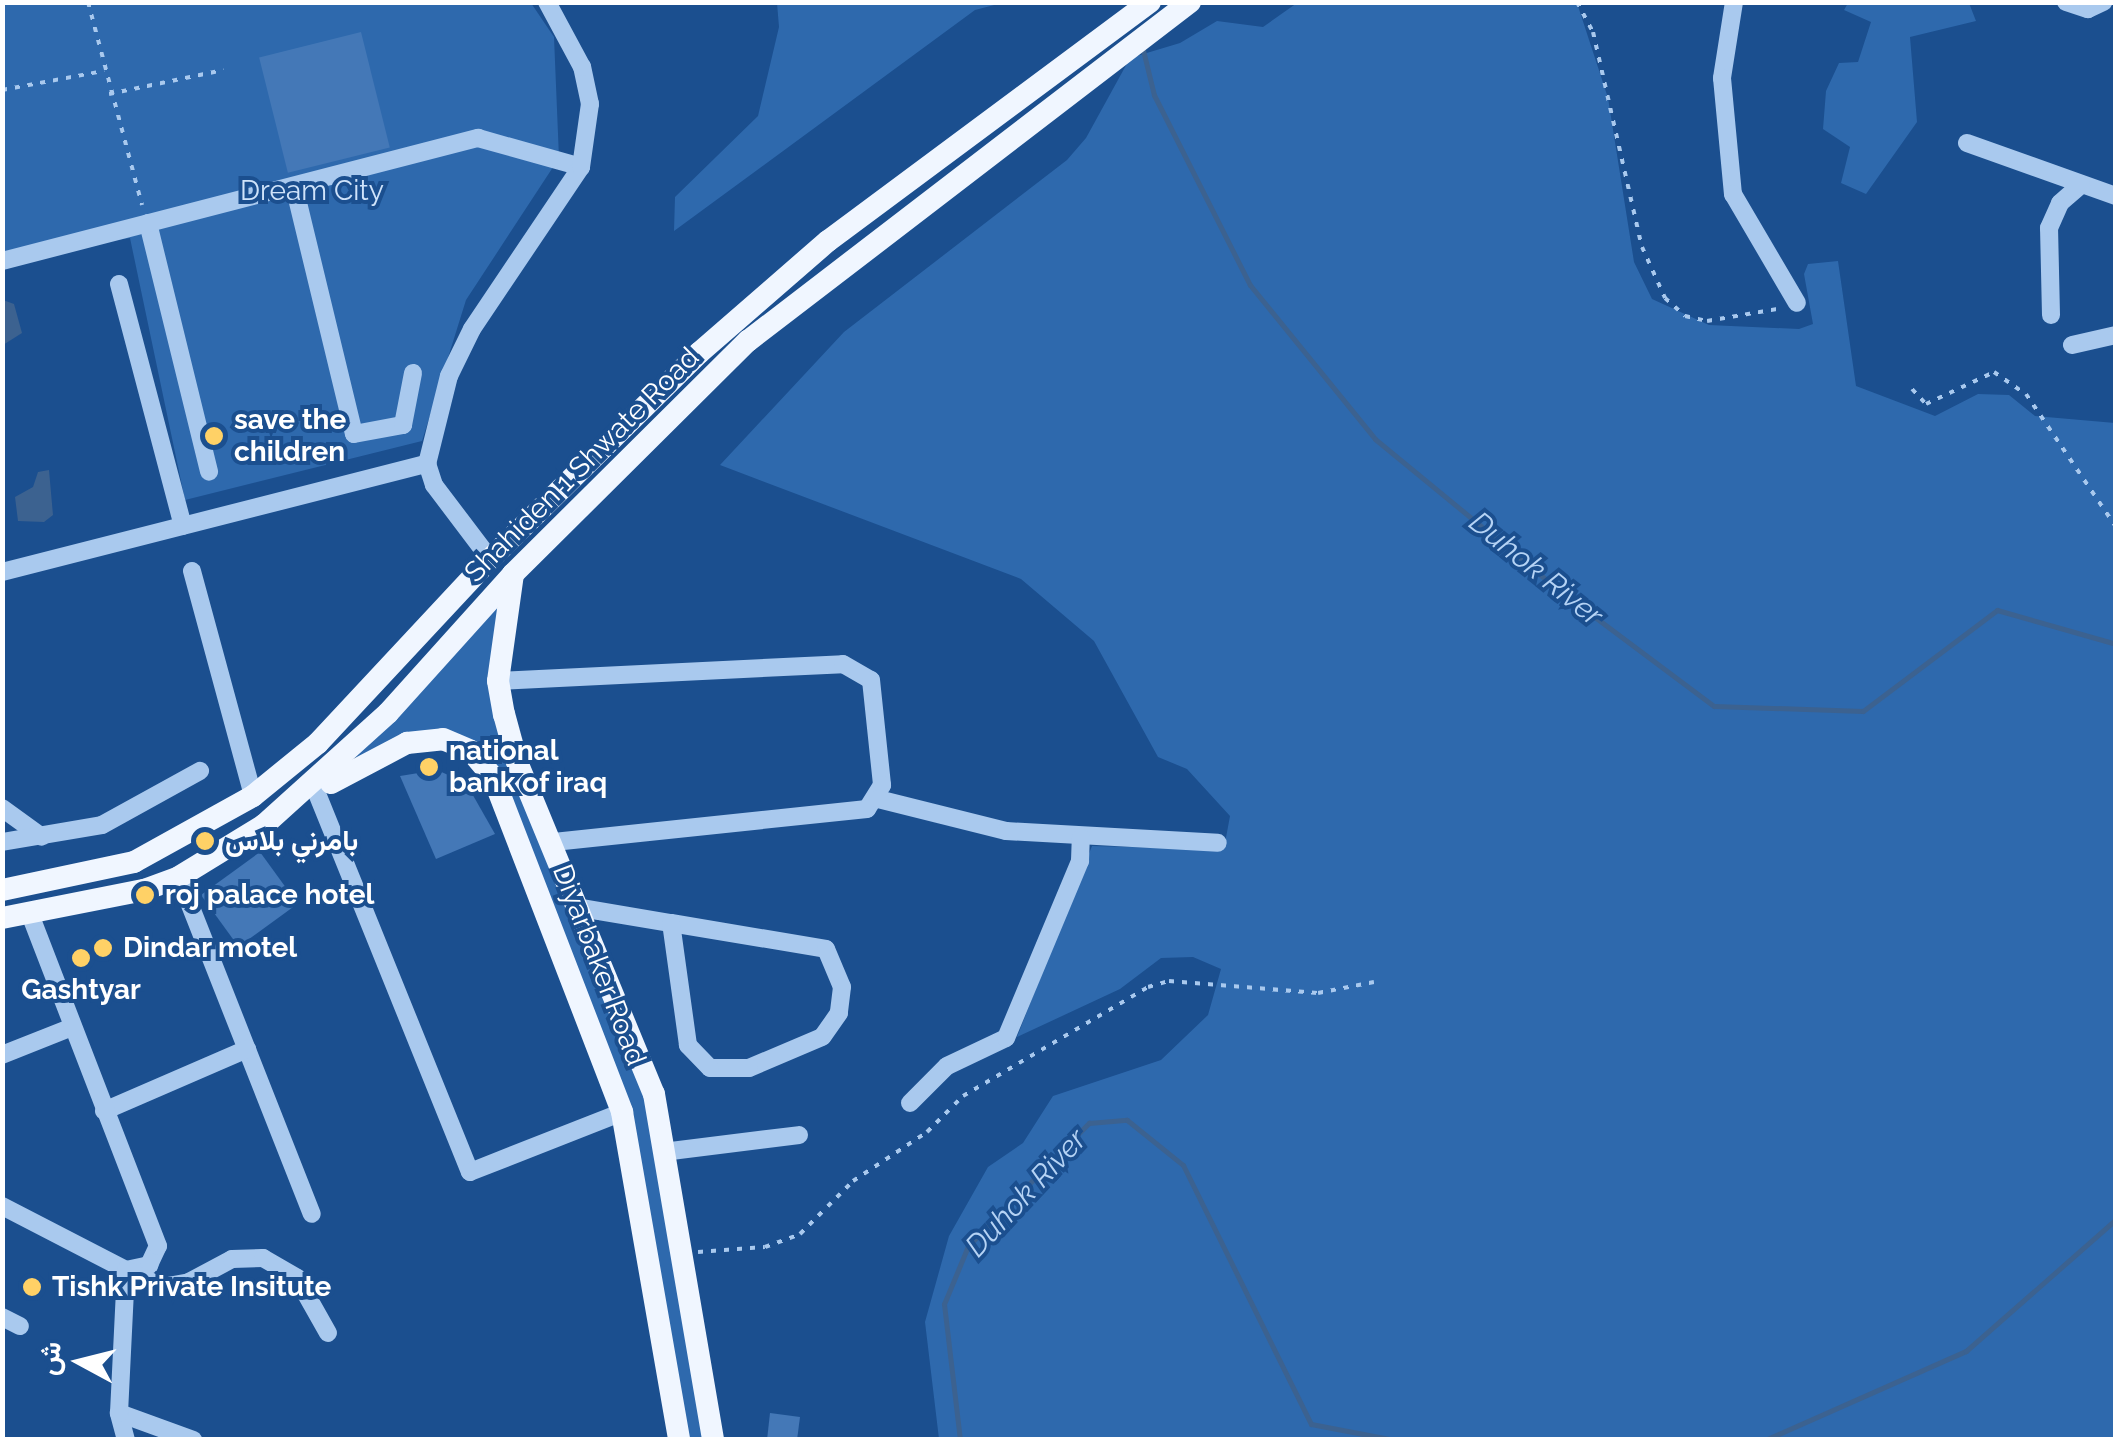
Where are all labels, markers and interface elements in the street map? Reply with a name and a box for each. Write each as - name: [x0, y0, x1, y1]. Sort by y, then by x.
- park label: Dream City: [240, 174, 384, 208]
- street label: Shahiden 1 Shwate Road: [458, 341, 706, 589]
- place label: save the children: [234, 403, 346, 469]
- marker: save the children: [203, 425, 225, 447]
- water label: Duhok River: [1462, 504, 1610, 634]
- place label: national bank of iraq: [449, 734, 608, 800]
- marker: national bank of iraq: [418, 756, 440, 778]
- place label: بامرني بلاس: [225, 824, 358, 858]
- marker: بامرني بلاس: [194, 830, 216, 852]
- street label: Diyarbaker Road: [545, 859, 653, 1071]
- place label: roj palace hotel: [165, 878, 374, 912]
- marker: roj palace hotel: [134, 884, 156, 906]
- place label: Dindar motel: [123, 931, 298, 965]
- marker: Dindar motel: [92, 937, 114, 959]
- marker: Gashtyar: [70, 947, 92, 969]
- place label: Gashtyar: [21, 973, 141, 1007]
- water label: Duhok River: [958, 1122, 1094, 1264]
- place label: Tishk Private Insitute: [52, 1270, 331, 1304]
- marker: Tishk Private Insitute: [21, 1276, 43, 1298]
- north arrow: [30, 1312, 130, 1412]
- text: ش: [31, 1340, 68, 1377]

